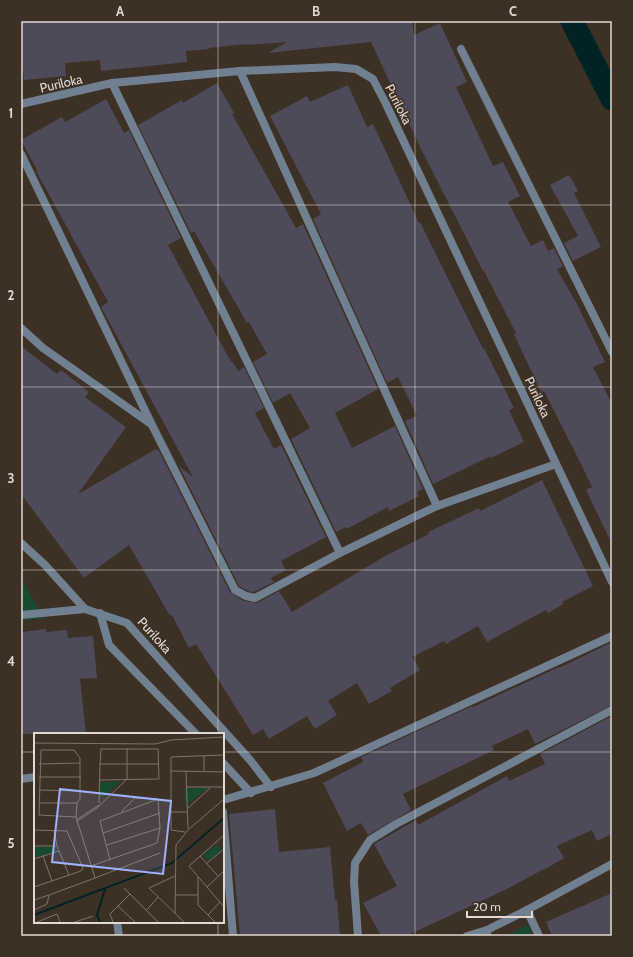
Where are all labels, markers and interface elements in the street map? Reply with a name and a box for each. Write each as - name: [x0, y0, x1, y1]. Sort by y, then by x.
- text: A: [116, 3, 125, 19]
- text: B: [312, 3, 320, 19]
- text: C: [509, 3, 517, 19]
- street label: Puriloka: [38, 70, 85, 96]
- street label: Puriloka: [382, 81, 416, 128]
- text: 1: [9, 105, 13, 121]
- text: 2: [8, 287, 15, 303]
- street label: Puriloka: [522, 374, 555, 421]
- text: 3: [7, 470, 15, 486]
- street label: Puriloka: [135, 614, 176, 657]
- text: 4: [7, 653, 15, 669]
- inset map: [34, 733, 224, 923]
- text: 5: [8, 835, 15, 851]
- scale bar: [467, 893, 532, 919]
- text: 20 m: [473, 899, 501, 914]

